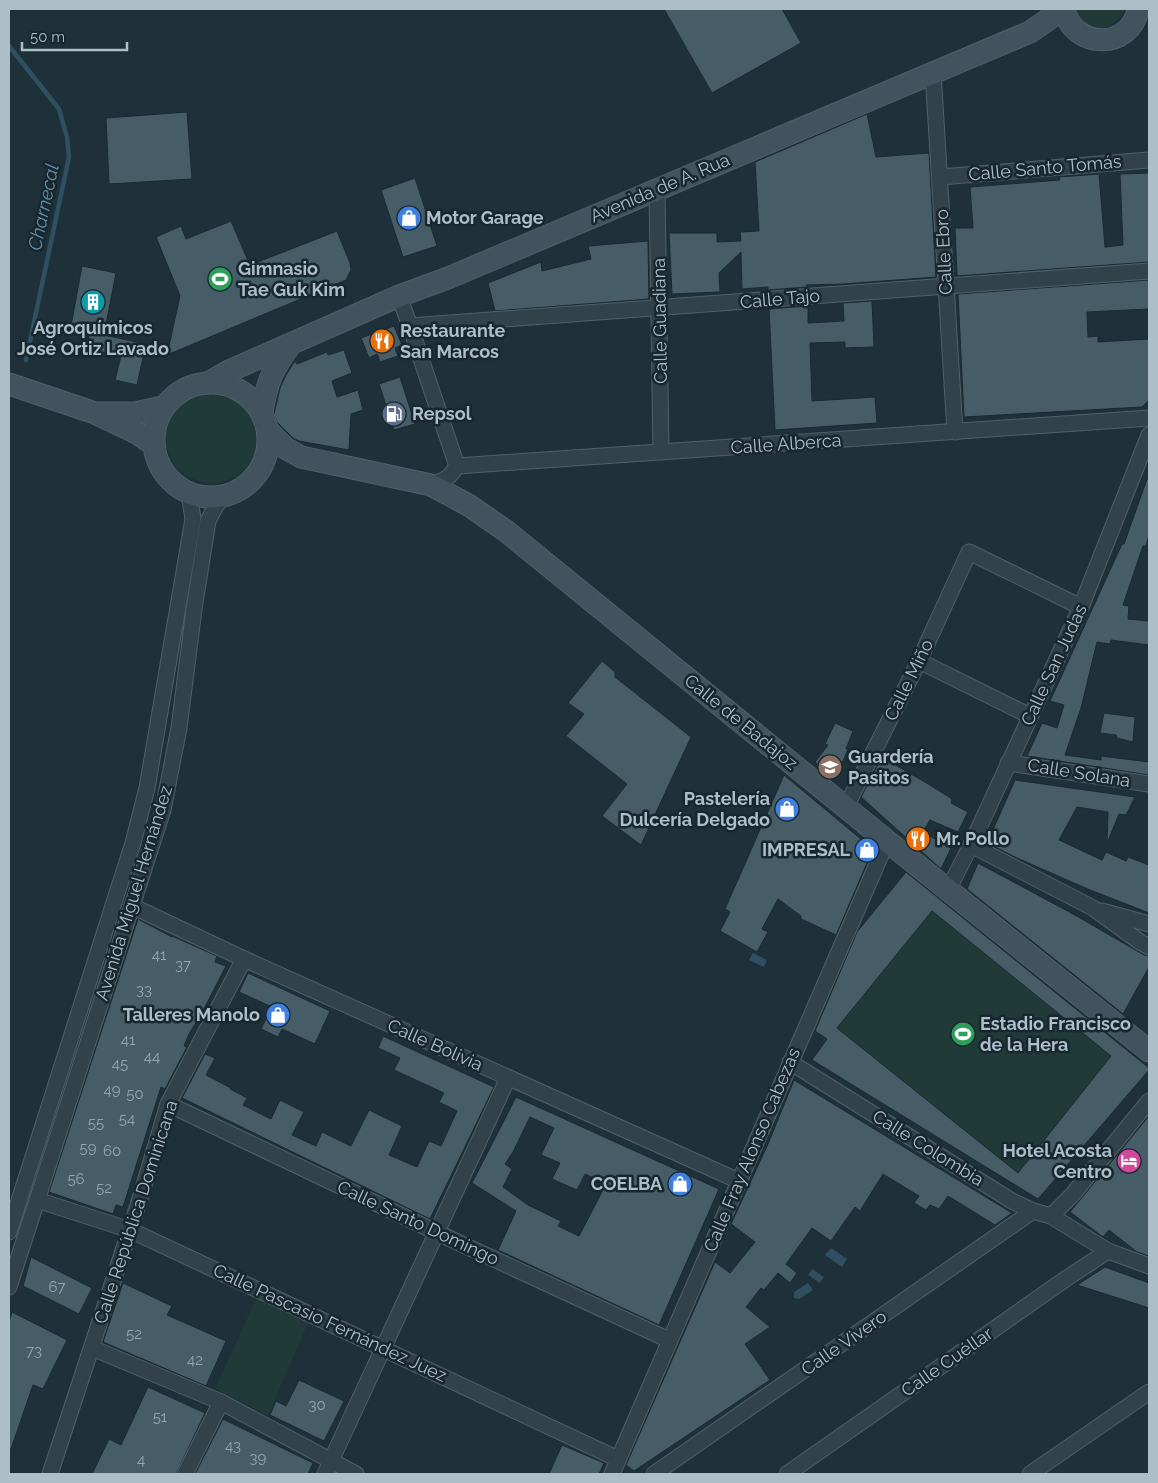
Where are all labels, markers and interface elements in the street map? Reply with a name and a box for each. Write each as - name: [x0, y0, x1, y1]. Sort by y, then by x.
- scale bar: [22, 20, 128, 52]
- text: 50 m: [30, 28, 65, 46]
- street label: Avenida de A. Rua: [587, 149, 733, 226]
- street label: Calle Santo Tomás: [968, 150, 1123, 185]
- water label: Charnecal: [23, 162, 63, 252]
- shop icon: Motor Garage: [396, 205, 422, 231]
- place label: Motor Garage: [426, 207, 544, 228]
- street label: Calle Ebro: [931, 208, 956, 295]
- place label: Gimnasio Tae Guk Kim: [238, 258, 345, 300]
- street label: Calle Guadiana: [648, 258, 671, 384]
- sports icon: Gimnasio Tae Guk Kim: [207, 266, 233, 292]
- street label: Calle Tajo: [739, 285, 821, 312]
- building icon: Agroquímicos José Ortiz Lavado: [80, 289, 106, 315]
- place label: Agroquímicos José Ortiz Lavado: [17, 317, 169, 359]
- place label: Restaurante San Marcos: [400, 320, 506, 362]
- restaurant icon: Restaurante San Marcos: [369, 328, 395, 354]
- fuel station icon: Repsol: [381, 401, 407, 427]
- place label: Repsol: [412, 403, 472, 424]
- street label: Calle Alberca: [730, 429, 842, 458]
- street label: Calle San Judas: [1016, 601, 1091, 729]
- street label: Calle Miño: [880, 635, 937, 724]
- street label: Calle de Badajoz: [680, 669, 802, 774]
- place label: Guardería Pasitos: [848, 746, 934, 788]
- school or university icon: Guardería Pasitos: [817, 754, 843, 780]
- street label: Calle Solana: [1026, 754, 1132, 791]
- street label: Avenida Miguel Hernández: [91, 783, 176, 1003]
- place label: Pastelería Dulcería Delgado: [620, 788, 770, 830]
- shop icon: Pastelería Dulcería Delgado: [774, 796, 800, 822]
- restaurant icon: Mr. Pollo: [905, 826, 931, 852]
- place label: Mr. Pollo: [936, 828, 1009, 849]
- shop icon: IMPRESAL: [854, 837, 880, 863]
- place label: IMPRESAL: [762, 839, 850, 860]
- house number: 41: [152, 946, 167, 964]
- house number: 37: [175, 956, 191, 974]
- house number: 33: [136, 981, 152, 999]
- shop icon: Talleres Manolo: [265, 1002, 291, 1028]
- place label: Talleres Manolo: [123, 1004, 260, 1025]
- place label: Estadio Francisco de la Hera: [980, 1013, 1131, 1055]
- street label: Calle Bolivia: [384, 1014, 486, 1075]
- sports icon: Estadio Francisco de la Hera: [950, 1021, 976, 1047]
- house number: 41: [121, 1031, 136, 1049]
- street label: Calle Fray Alonso Cabezas: [699, 1044, 804, 1255]
- house number: 44: [144, 1048, 160, 1066]
- house number: 45: [112, 1055, 128, 1073]
- house number: 49: [104, 1081, 121, 1099]
- house number: 50: [126, 1085, 144, 1103]
- street label: Calle República Dominicana: [89, 1098, 182, 1326]
- street label: Calle Colombia: [869, 1105, 988, 1190]
- house number: 54: [119, 1110, 135, 1128]
- house number: 55: [88, 1114, 104, 1132]
- house number: 59: [80, 1139, 97, 1157]
- place label: Hotel Acosta Centro: [1003, 1140, 1112, 1182]
- house number: 60: [103, 1142, 121, 1160]
- hotel icon: Hotel Acosta Centro: [1116, 1148, 1142, 1174]
- house number: 56: [67, 1170, 85, 1188]
- shop icon: COELBA: [667, 1171, 693, 1197]
- place label: COELBA: [591, 1173, 663, 1194]
- street label: Calle Santo Domingo: [334, 1176, 503, 1269]
- house number: 52: [96, 1179, 112, 1197]
- street label: Calle Pascasio Fernández Juez: [210, 1259, 450, 1386]
- house number: 67: [48, 1278, 66, 1296]
- street label: Calle Vivero: [797, 1305, 891, 1380]
- street label: Calle Cuéllar: [897, 1322, 997, 1401]
- house number: 52: [126, 1325, 142, 1343]
- house number: 73: [26, 1342, 42, 1360]
- house number: 42: [187, 1351, 203, 1369]
- house number: 30: [308, 1396, 326, 1414]
- house number: 51: [153, 1408, 168, 1426]
- house number: 43: [225, 1437, 241, 1455]
- house number: 39: [250, 1449, 267, 1467]
- house number: 4: [137, 1451, 145, 1469]

